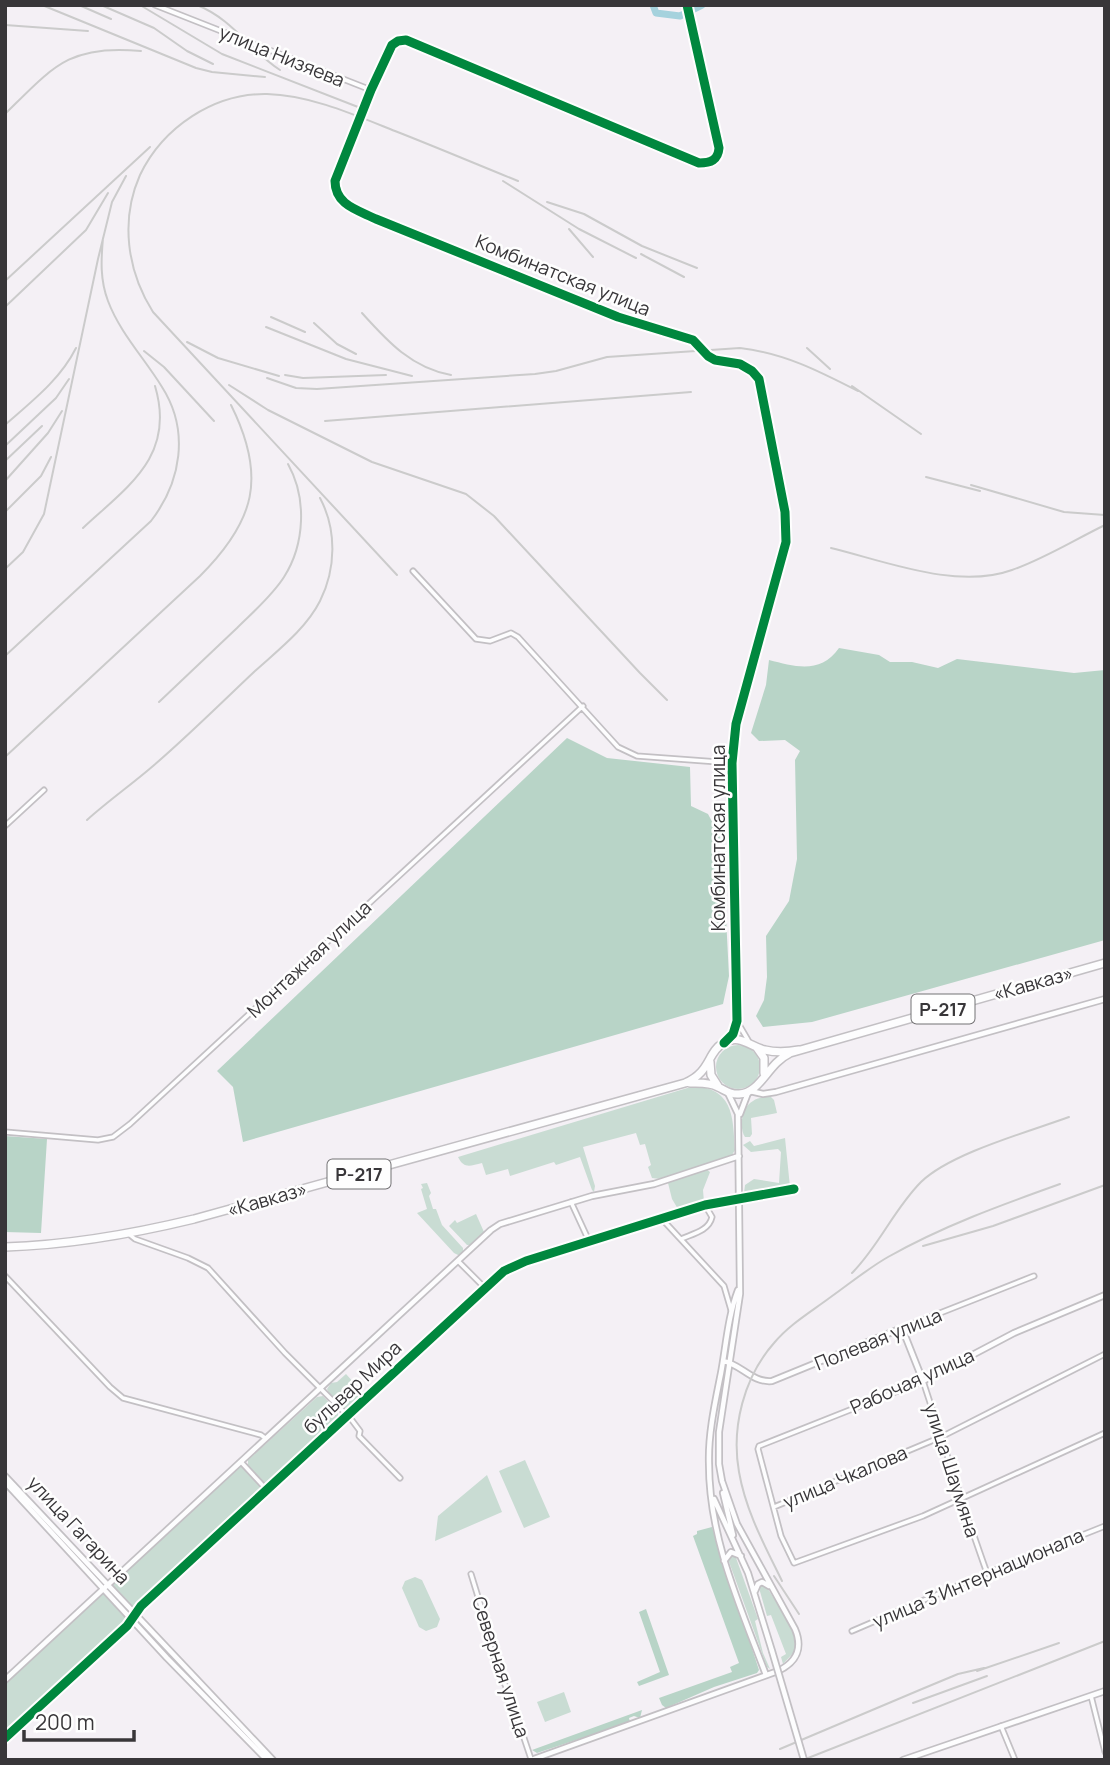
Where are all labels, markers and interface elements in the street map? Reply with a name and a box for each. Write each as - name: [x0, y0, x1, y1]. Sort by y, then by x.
- street label: улица Низяева: [215, 19, 349, 93]
- street label: Комбинатская улица: [472, 228, 654, 322]
- street label: Комбинатская улица: [705, 745, 731, 931]
- street label: Монтажная улица: [241, 895, 377, 1023]
- street label: «Кавказ»: [990, 959, 1076, 1007]
- road number: Р-217: [912, 994, 974, 1024]
- road number: Р-217: [328, 1160, 390, 1189]
- street label: «Кавказ»: [224, 1175, 310, 1223]
- street label: Полевая улица: [810, 1302, 946, 1376]
- street label: бульвар Мира: [297, 1335, 407, 1439]
- street label: Рабочая улица: [846, 1342, 978, 1420]
- street label: улица Шаумяна: [918, 1399, 986, 1541]
- street label: улица Чкалова: [779, 1439, 911, 1515]
- street label: улица Гагарина: [22, 1470, 136, 1590]
- street label: улица 3 Интернационала: [869, 1522, 1087, 1634]
- street label: Северная улица: [466, 1593, 536, 1741]
- scale bar: [24, 1698, 135, 1742]
- text: 200 m: [35, 1708, 95, 1736]

